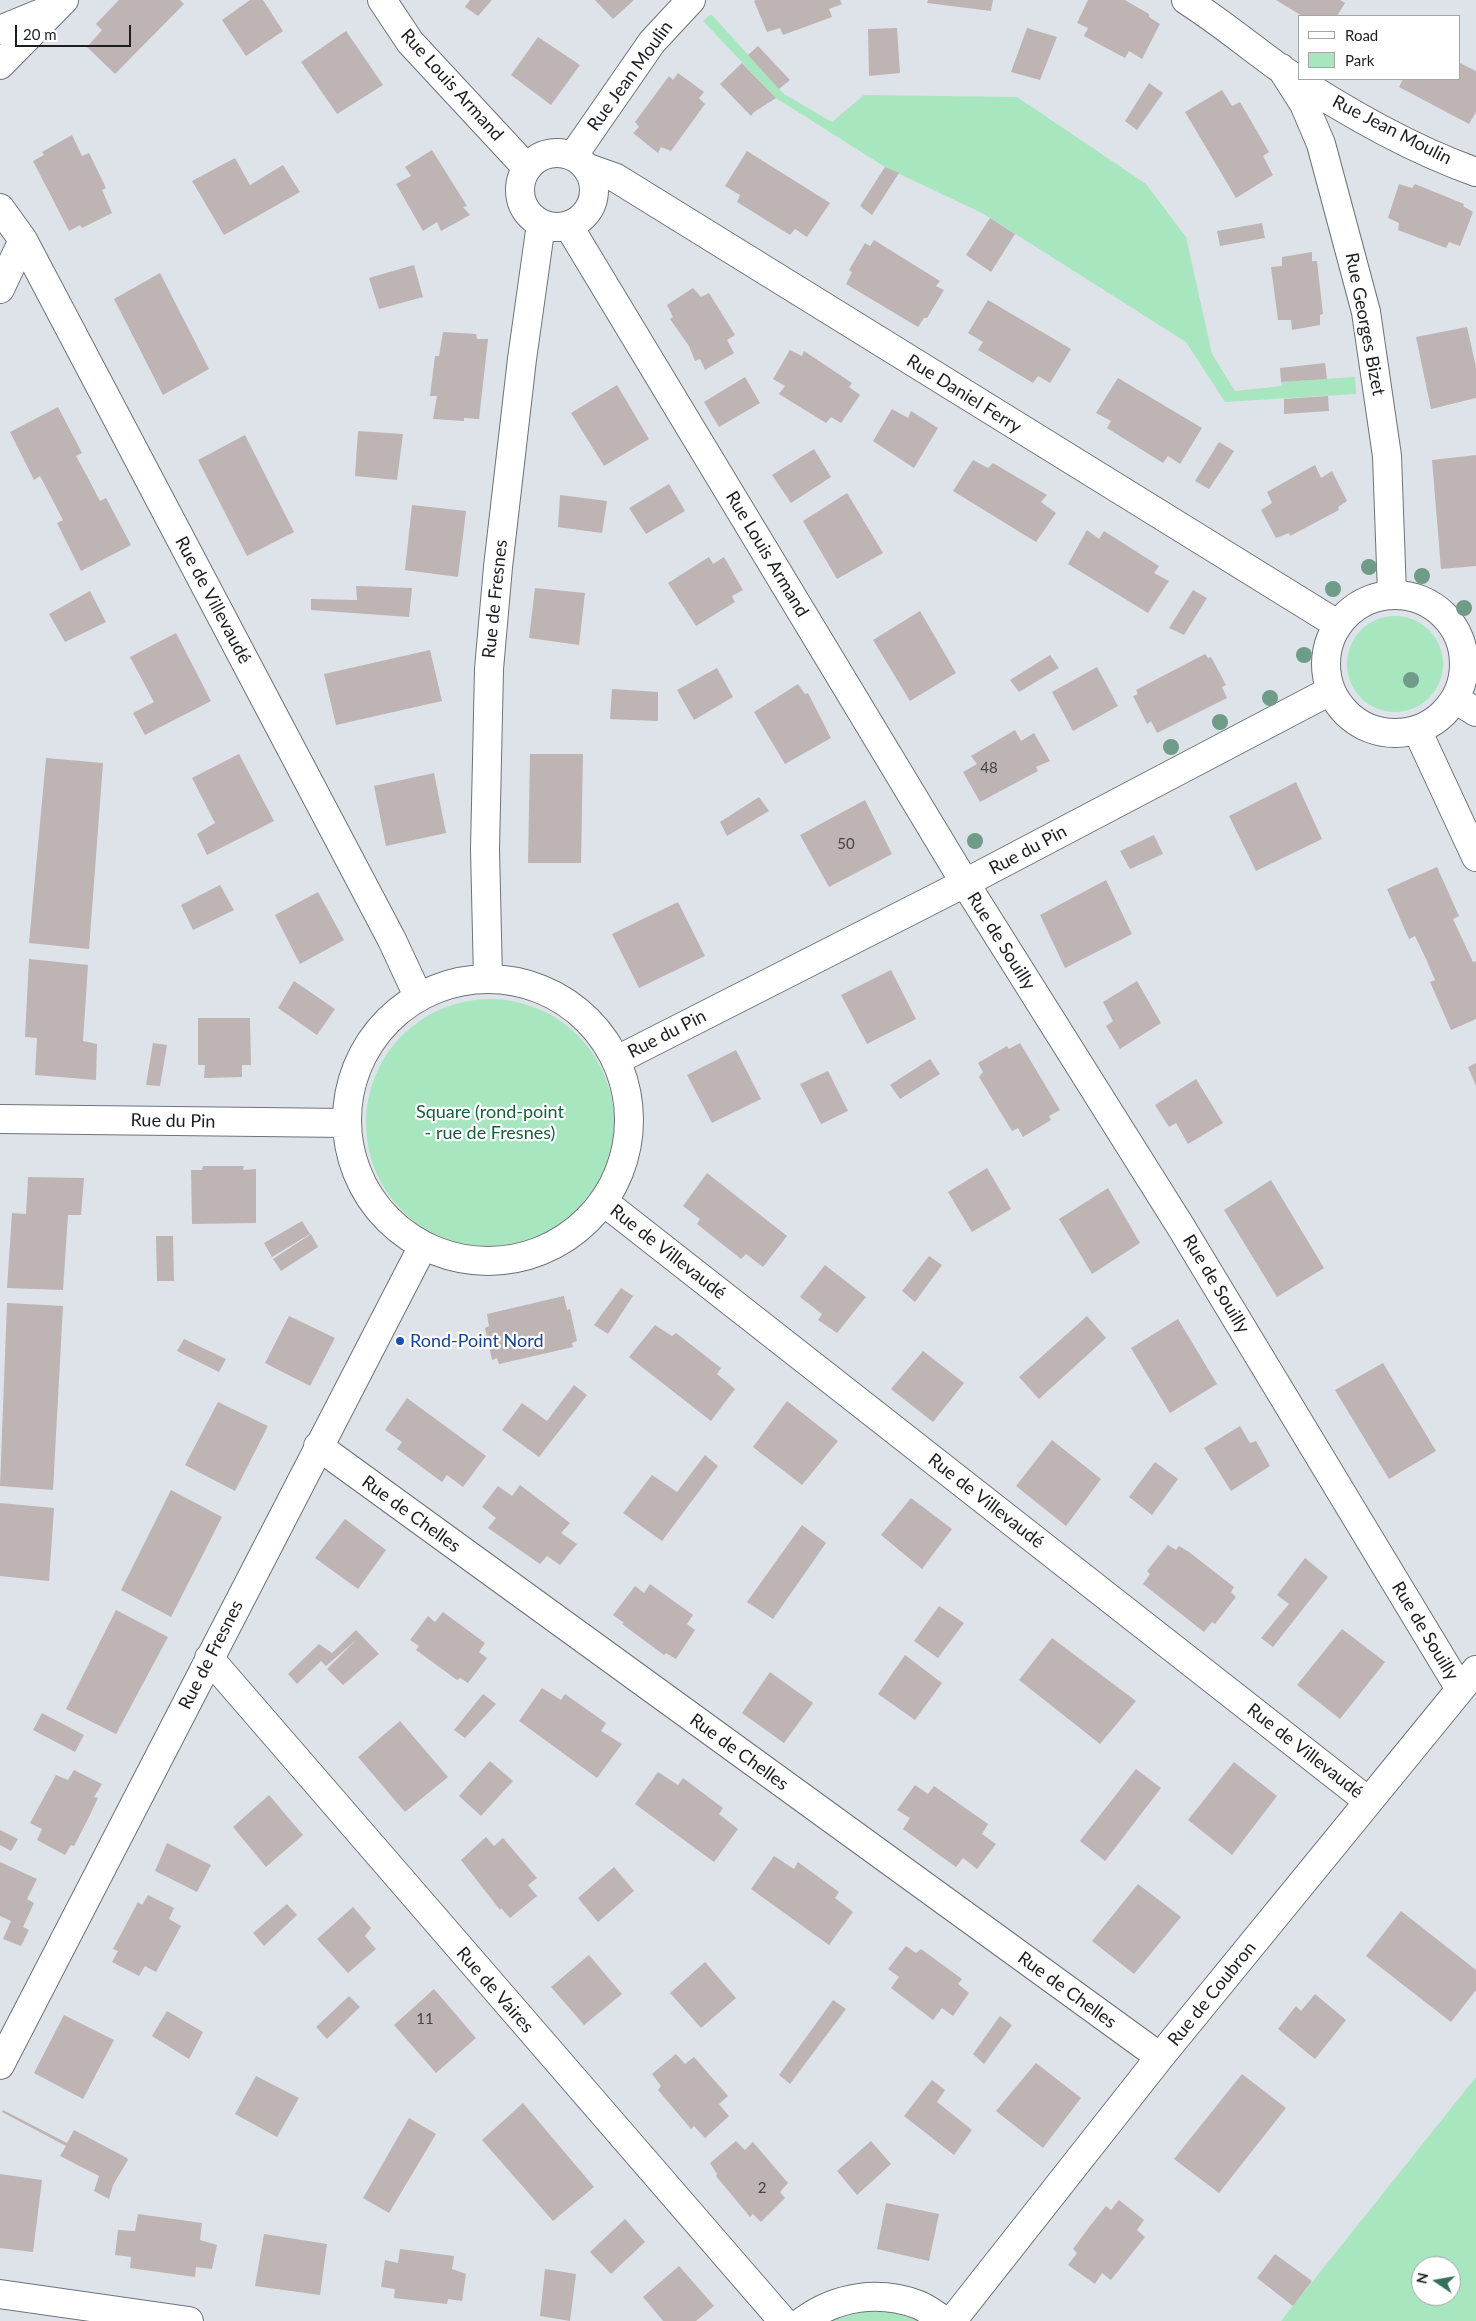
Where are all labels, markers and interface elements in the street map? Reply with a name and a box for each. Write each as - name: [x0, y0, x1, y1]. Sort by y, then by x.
- scale bar: [18, 15, 134, 47]
- legend: [1298, 15, 1461, 80]
- street label: Rue Jean Moulin: [583, 17, 677, 135]
- text: 20 m: [23, 25, 57, 43]
- street label: Rue Louis Armand: [396, 25, 508, 145]
- text: Road: [1345, 26, 1378, 44]
- text: Park: [1345, 51, 1374, 69]
- street label: Rue Jean Moulin: [1329, 91, 1455, 169]
- street label: Rue Georges Bizet: [1341, 251, 1389, 397]
- street label: Rue Daniel Ferry: [903, 350, 1025, 438]
- street label: Rue Louis Armand: [721, 487, 813, 621]
- street label: Rue de Villevaudé: [170, 533, 256, 667]
- street label: Rue de Fresnes: [478, 538, 512, 660]
- house number: 48: [980, 759, 998, 777]
- street label: Rue du Pin: [985, 821, 1071, 879]
- house number: 50: [837, 835, 855, 853]
- street label: Rue de Souilly: [962, 888, 1040, 994]
- street label: Rue du Pin: [624, 1005, 710, 1063]
- park label: Square (rond-point - rue de Fresnes): [416, 1101, 564, 1144]
- street label: Rue du Pin: [130, 1109, 216, 1133]
- street label: Rue de Villevaudé: [606, 1200, 730, 1304]
- street label: Rue de Souilly: [1178, 1231, 1254, 1337]
- place label: Rond-Point Nord: [410, 1330, 543, 1352]
- marker: Rond-Point Nord: [394, 1335, 406, 1347]
- street label: Rue de Villevaudé: [924, 1449, 1048, 1553]
- street label: Rue de Chelles: [357, 1471, 465, 1557]
- street label: Rue de Souilly: [1387, 1578, 1463, 1684]
- street label: Rue de Fresnes: [174, 1597, 248, 1713]
- street label: Rue de Villevaudé: [1243, 1699, 1367, 1803]
- street label: Rue de Chelles: [685, 1709, 793, 1795]
- street label: Rue de Coubron: [1163, 1938, 1261, 2050]
- street label: Rue de Vaires: [452, 1943, 538, 2037]
- street label: Rue de Chelles: [1013, 1947, 1121, 2033]
- house number: 11: [416, 2010, 434, 2028]
- house number: 2: [758, 2179, 766, 2197]
- north arrow: [1411, 2256, 1461, 2306]
- text: N: [1412, 2271, 1431, 2285]

